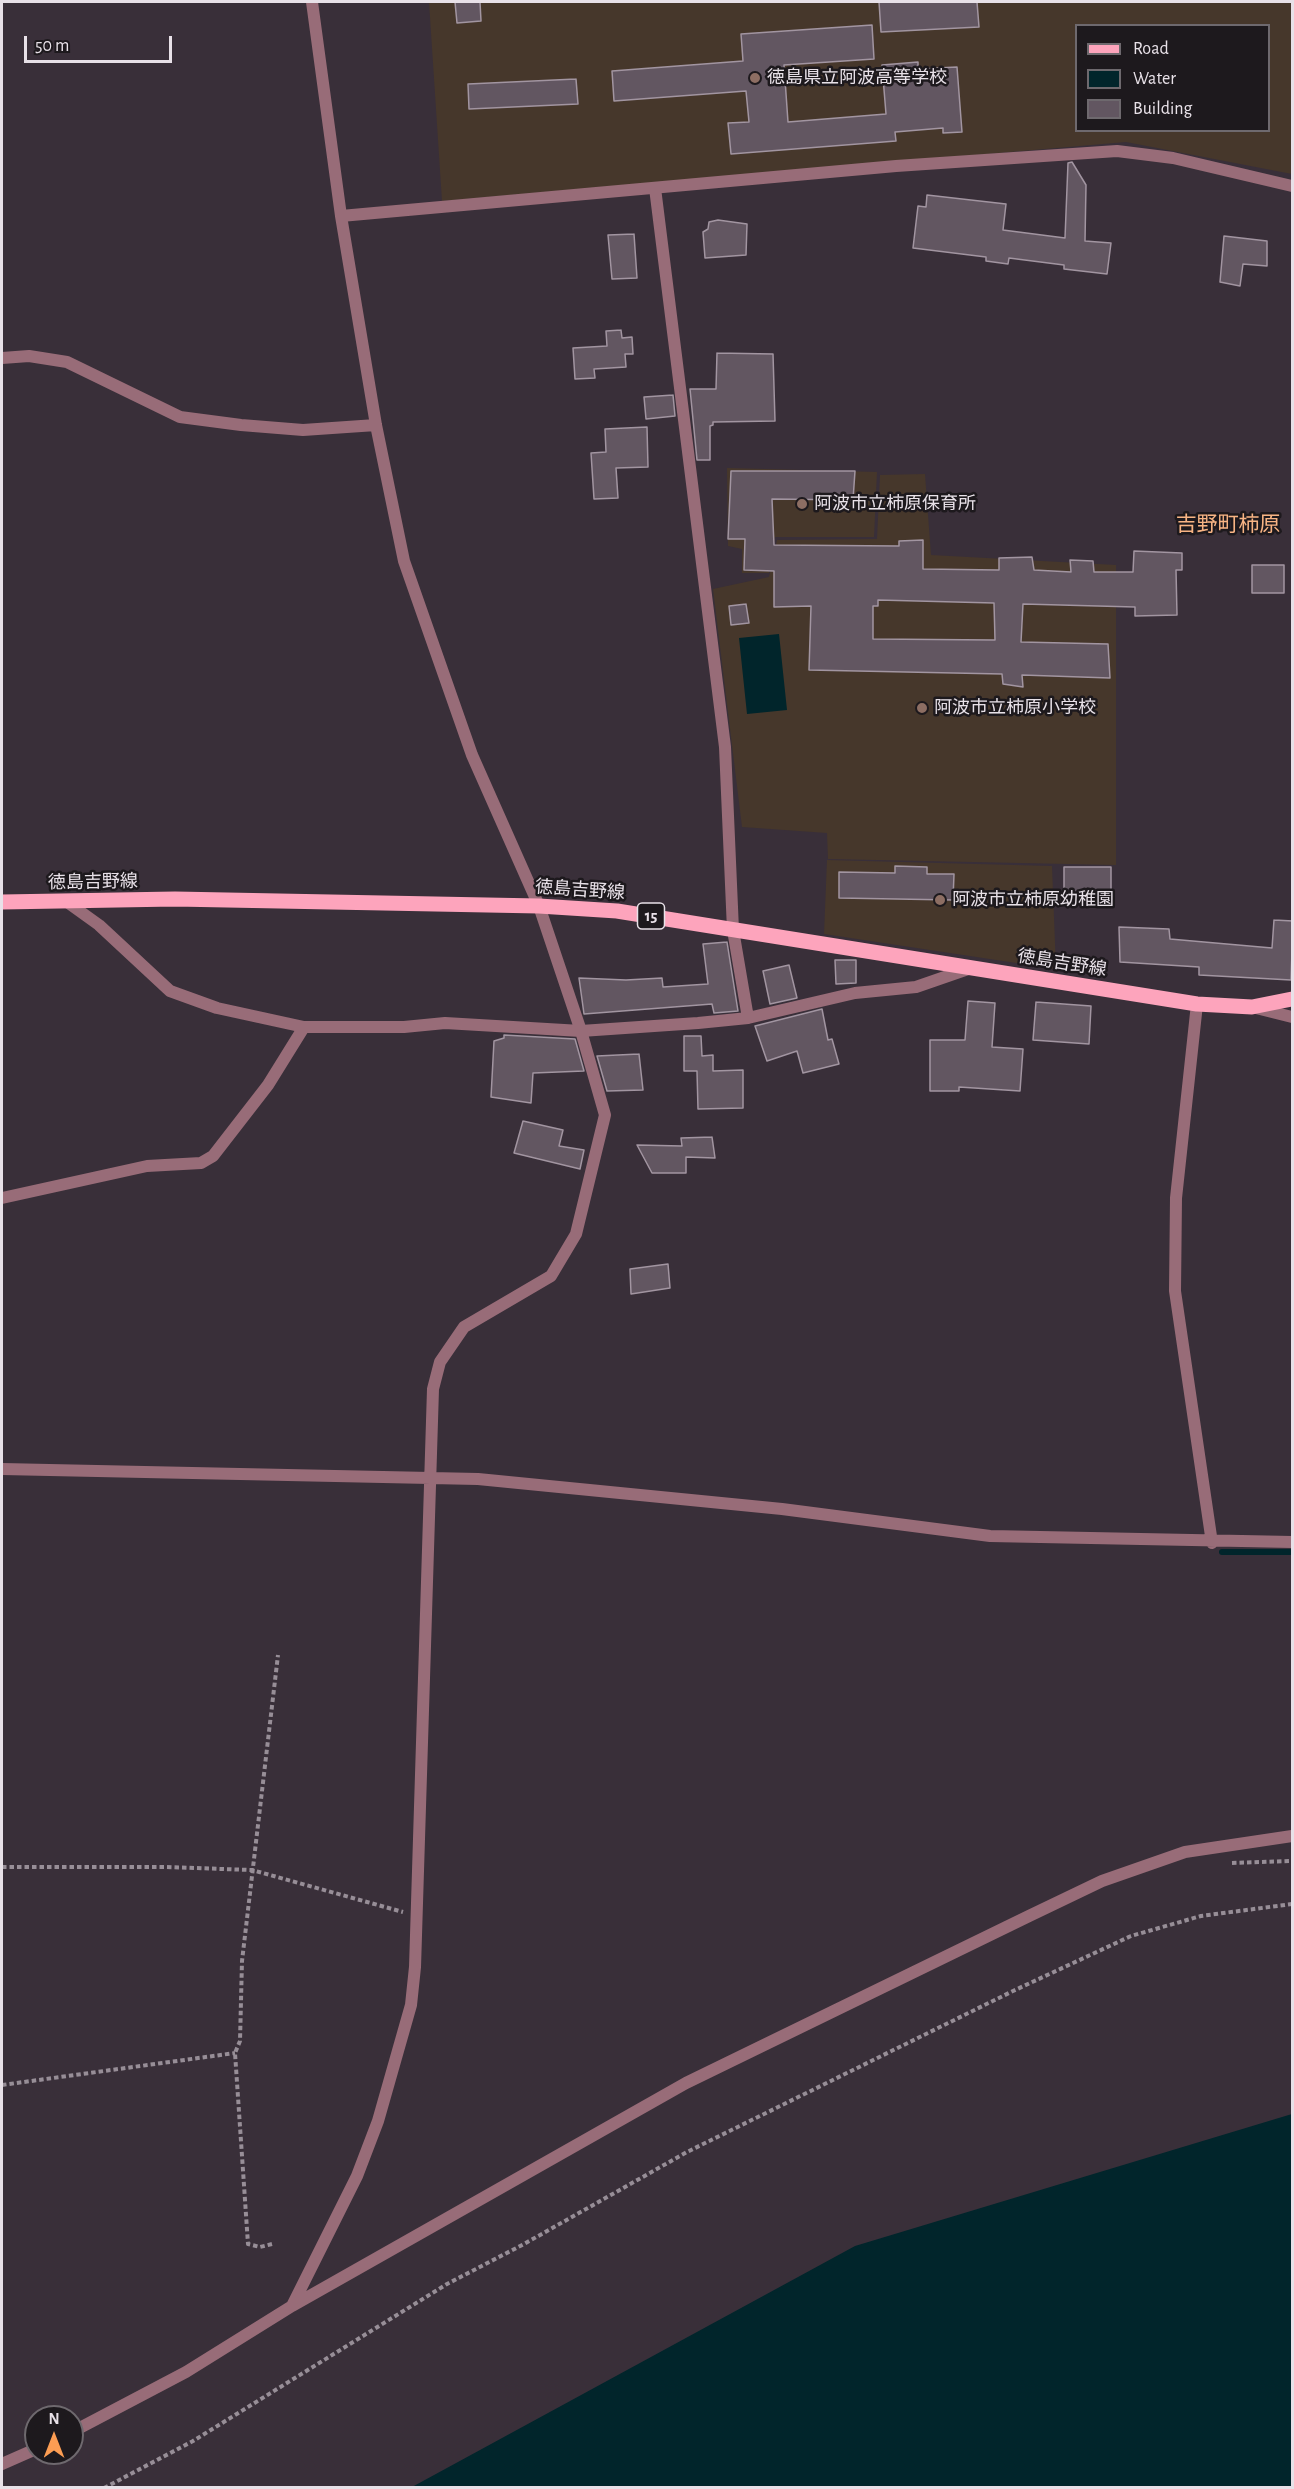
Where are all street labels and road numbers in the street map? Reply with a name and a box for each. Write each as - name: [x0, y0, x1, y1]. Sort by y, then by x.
- street label: 徳島吉野線: [48, 870, 138, 894]
- street label: 徳島吉野線: [534, 876, 626, 904]
- road number: 15: [638, 903, 664, 929]
- street label: 徳島吉野線: [1016, 945, 1108, 981]

